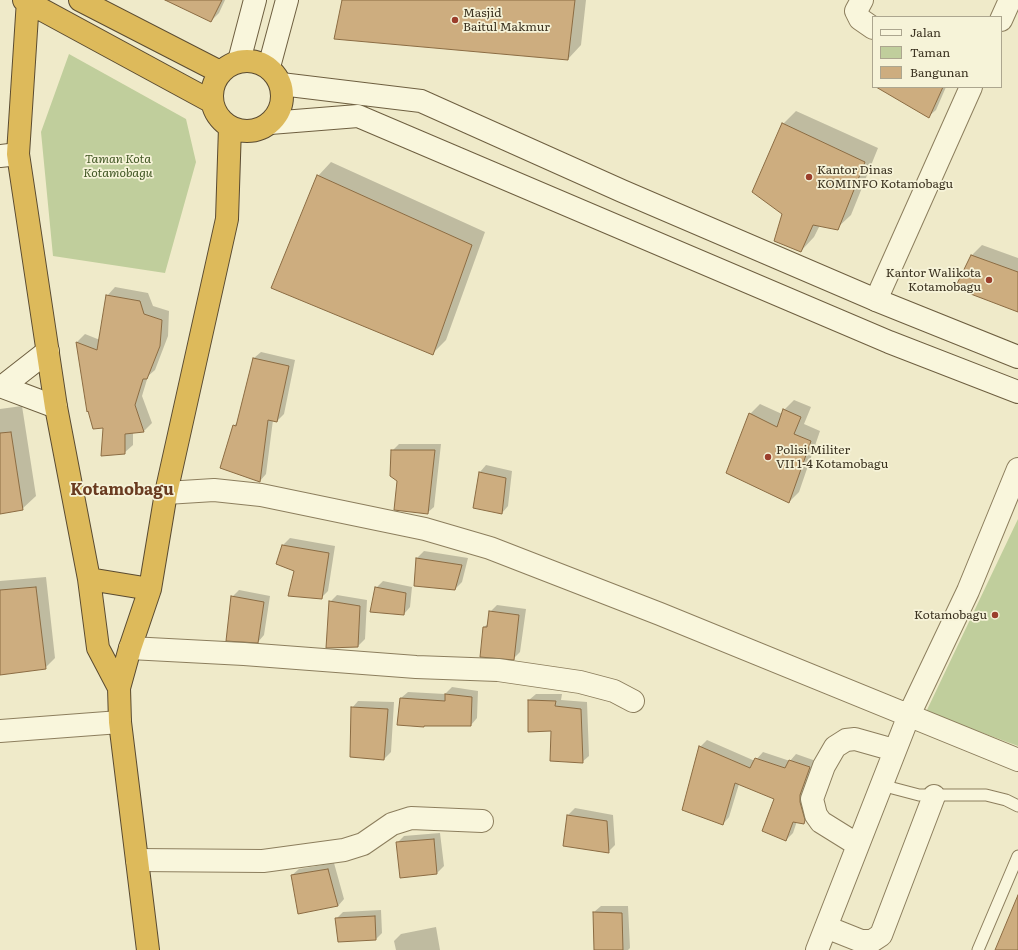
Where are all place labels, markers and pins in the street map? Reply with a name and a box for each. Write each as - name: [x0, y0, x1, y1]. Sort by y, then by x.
- place label: Masjid Baitul Makmur: [463, 6, 550, 34]
- marker: Masjid Baitul Makmur: [450, 15, 460, 25]
- place label: Kantor Dinas KOMINFO Kotamobagu: [817, 163, 953, 191]
- marker: Kantor Dinas KOMINFO Kotamobagu: [804, 172, 814, 182]
- place label: Kantor Walikota Kotamobagu: [886, 266, 981, 294]
- marker: Kantor Walikota Kotamobagu: [984, 275, 994, 285]
- place label: Polisi Militer VII 1-4 Kotamobagu: [776, 443, 888, 471]
- marker: Polisi Militer VII 1-4 Kotamobagu: [763, 452, 773, 462]
- place label: Kotamobagu: [914, 608, 987, 622]
- marker: Kotamobagu: [990, 610, 1000, 620]

